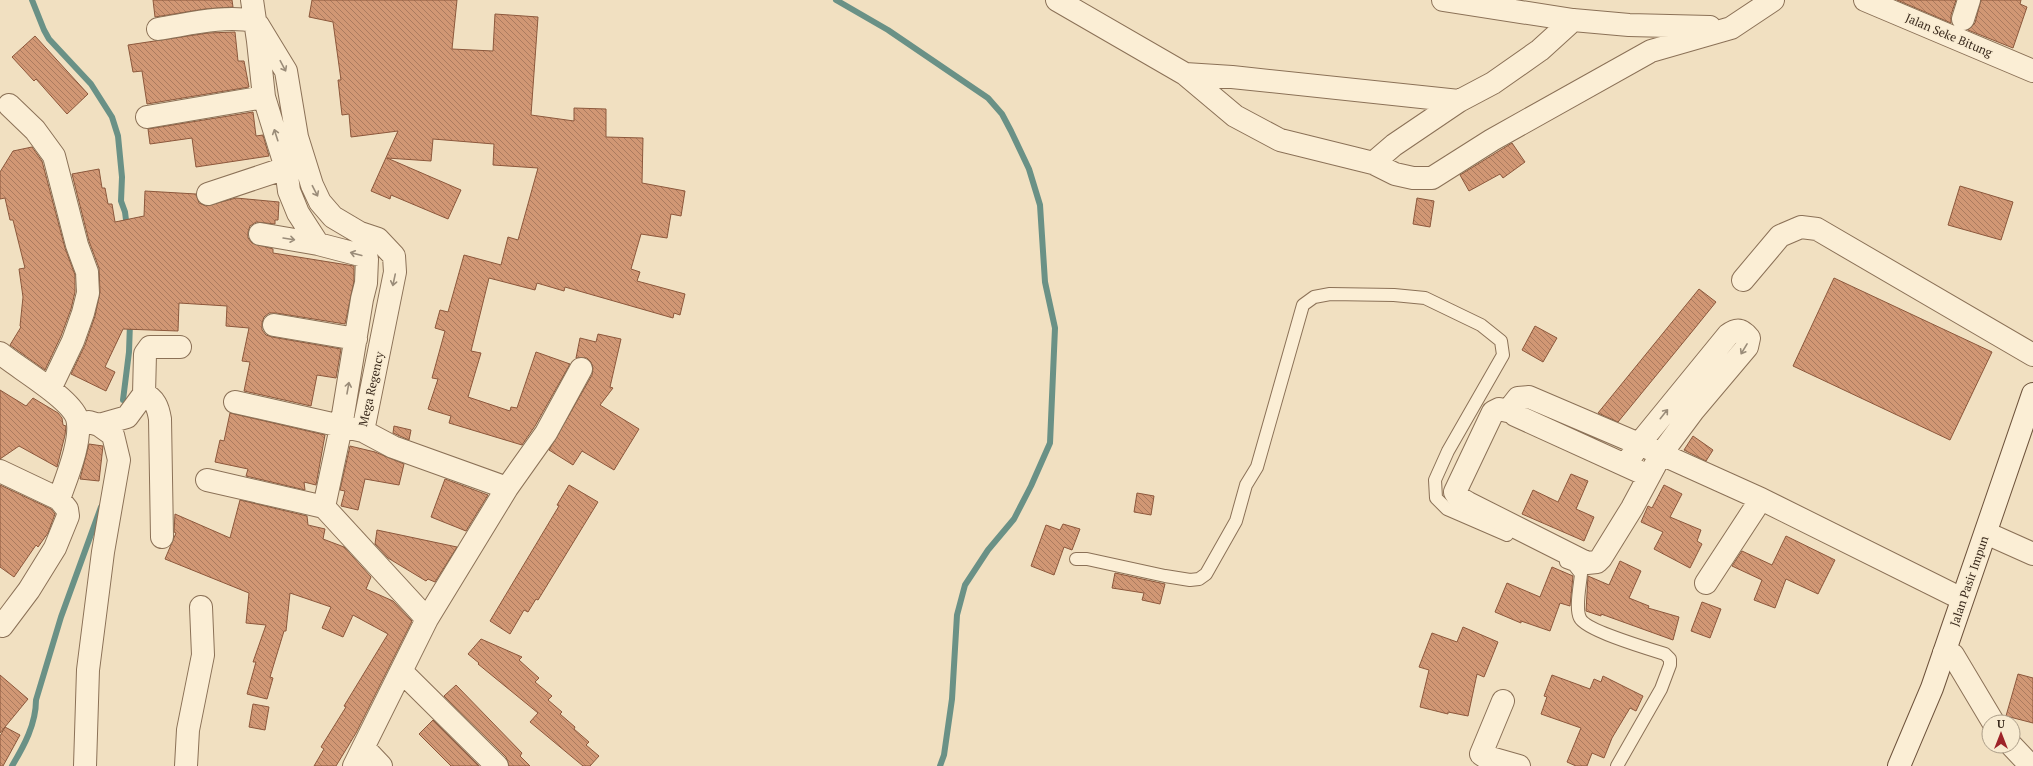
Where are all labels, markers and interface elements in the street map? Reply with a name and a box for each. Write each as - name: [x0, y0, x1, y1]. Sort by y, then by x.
- street label: Jalan Seke Bitung: [1903, 10, 1995, 60]
- one-way arrow: [280, 59, 287, 71]
- one-way arrow: [272, 128, 279, 141]
- one-way arrow: [311, 185, 319, 197]
- one-way arrow: [282, 235, 295, 243]
- one-way arrow: [350, 249, 363, 257]
- one-way arrow: [389, 273, 397, 286]
- one-way arrow: [1740, 343, 1748, 355]
- street label: Mega Regency: [355, 349, 387, 428]
- one-way arrow: [344, 382, 352, 395]
- one-way arrow: [1660, 408, 1668, 419]
- street label: Jalan Pasir Impun: [1946, 534, 1992, 628]
- north arrow: [1981, 714, 2021, 754]
- text: U: [1997, 717, 2005, 731]

